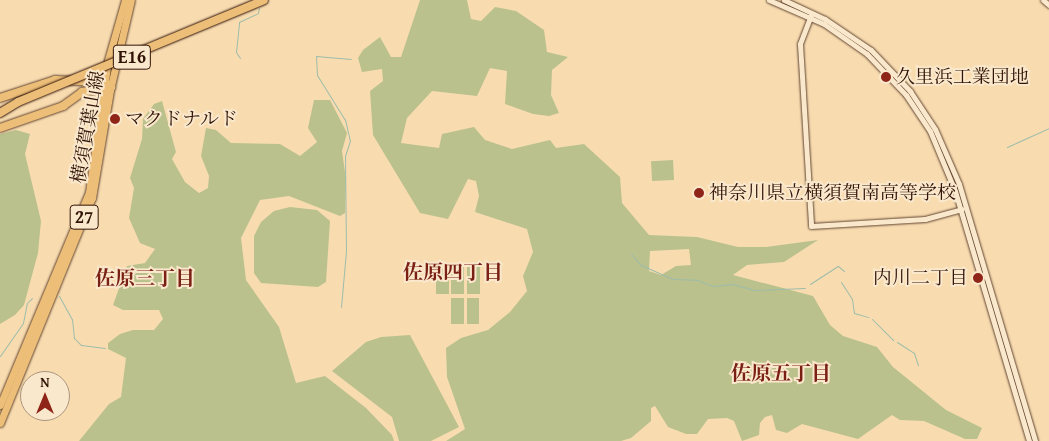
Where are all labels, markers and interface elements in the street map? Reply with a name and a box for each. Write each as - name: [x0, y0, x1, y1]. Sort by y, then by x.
- road number: E16: [112, 42, 152, 72]
- place label: 久里浜工業団地: [896, 66, 1029, 88]
- street label: 横須賀葉山線: [67, 69, 109, 185]
- marker: 久里浜工業団地: [880, 71, 892, 83]
- place label: マクドナルド: [125, 108, 239, 130]
- marker: マクドナルド: [109, 113, 121, 125]
- place label: 神奈川県立横須賀南高等学校: [709, 182, 956, 204]
- marker: 神奈川県立横須賀南高等学校: [693, 187, 705, 199]
- road number: 27: [69, 202, 99, 232]
- district label: 佐原四丁目: [403, 259, 503, 283]
- district label: 佐原三丁目: [95, 265, 195, 289]
- place label: 内川二丁目: [873, 267, 968, 289]
- marker: 内川二丁目: [972, 272, 984, 284]
- district label: 佐原五丁目: [731, 360, 831, 384]
- north arrow: [20, 371, 70, 421]
- text: N: [40, 372, 50, 392]

